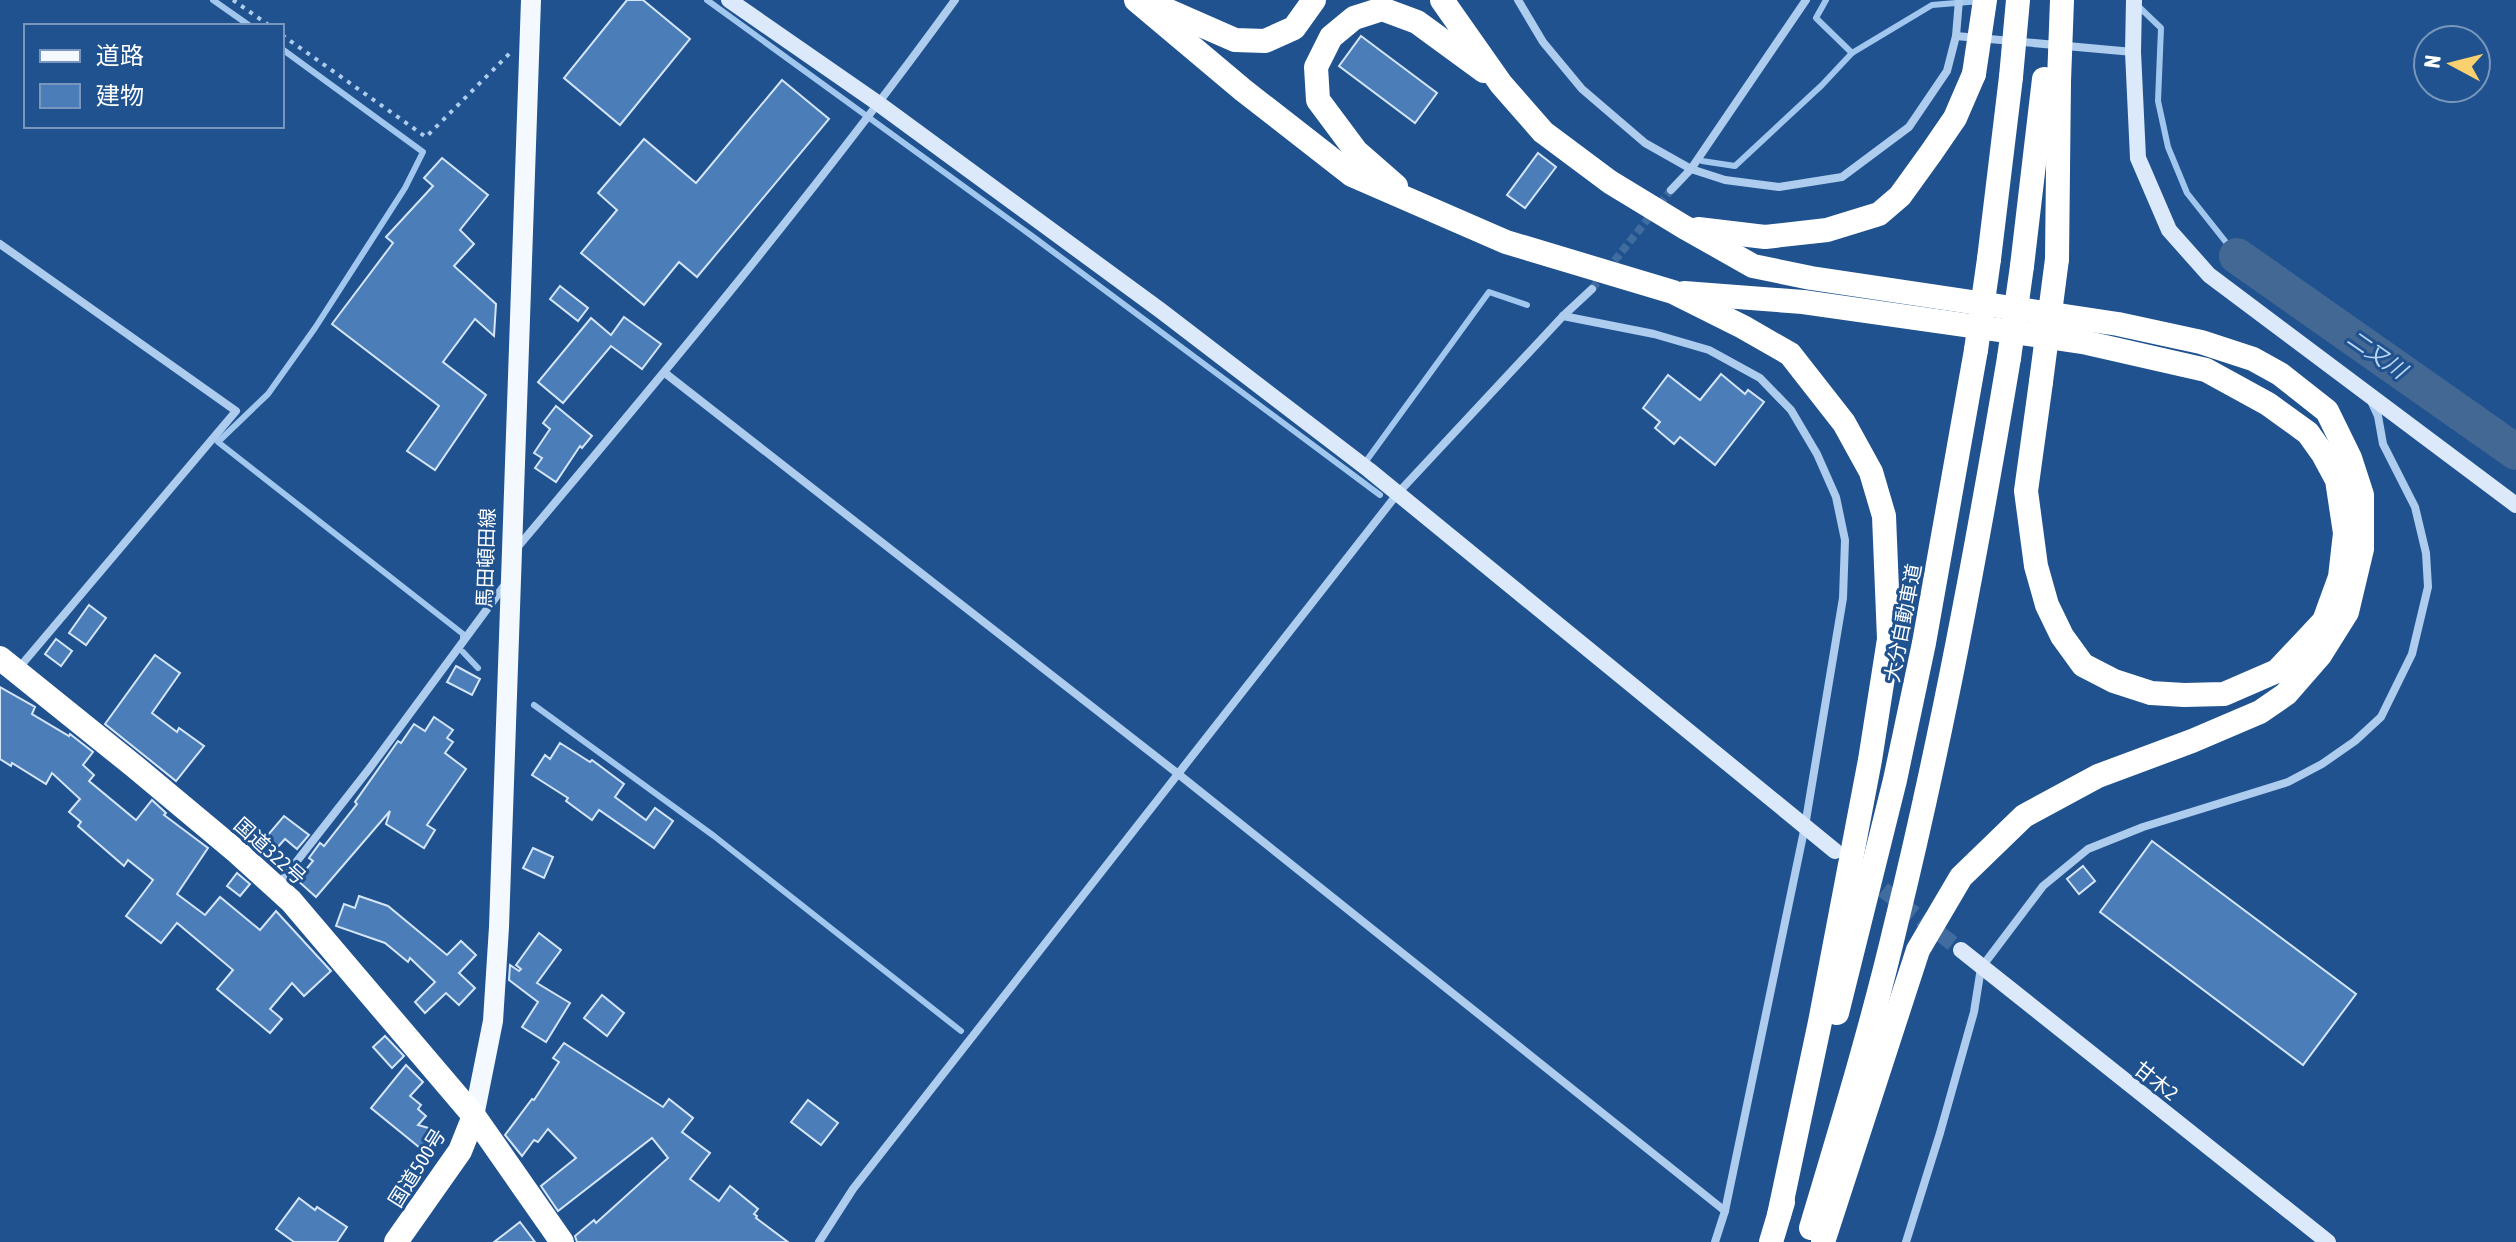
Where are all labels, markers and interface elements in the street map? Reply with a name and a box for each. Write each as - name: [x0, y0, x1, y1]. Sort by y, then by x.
- legend: [24, 24, 284, 128]
- north arrow: [2412, 24, 2492, 104]
- text: 道路: [96, 42, 144, 69]
- text: N: [2418, 54, 2446, 70]
- text: 建物: [96, 82, 144, 109]
- water label: 二又川: [2343, 324, 2413, 385]
- street label: 馬田頓田線: [472, 508, 499, 608]
- street label: 大分自動車道: [1880, 562, 1925, 684]
- street label: 国道322号: [230, 813, 311, 889]
- street label: 甘木2: [2130, 1056, 2183, 1105]
- street label: 国道500号: [383, 1124, 450, 1211]

